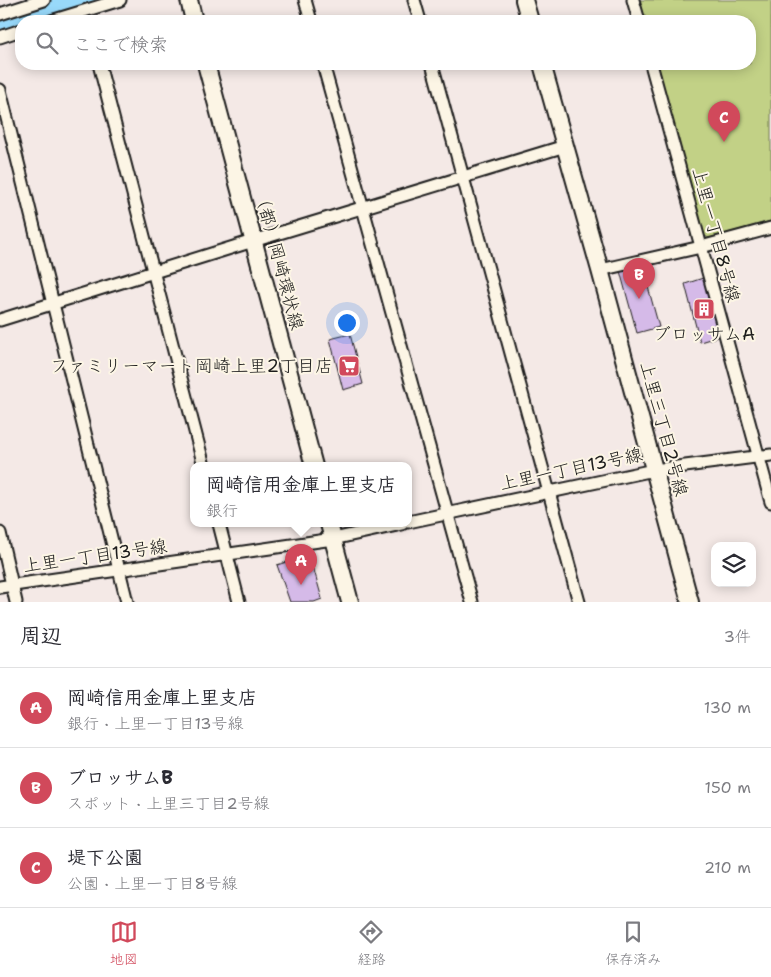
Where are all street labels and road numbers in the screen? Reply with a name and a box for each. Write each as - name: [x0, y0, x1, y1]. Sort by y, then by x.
- street label: 上里一丁目8号線: [686, 165, 746, 305]
- street label: （都）岡崎環状線: [249, 187, 309, 333]
- street label: 上里三丁目2号線: [634, 359, 694, 499]
- street label: 上里一丁目13号線: [497, 442, 645, 496]
- street label: 上里一丁目13号線: [21, 534, 169, 578]

